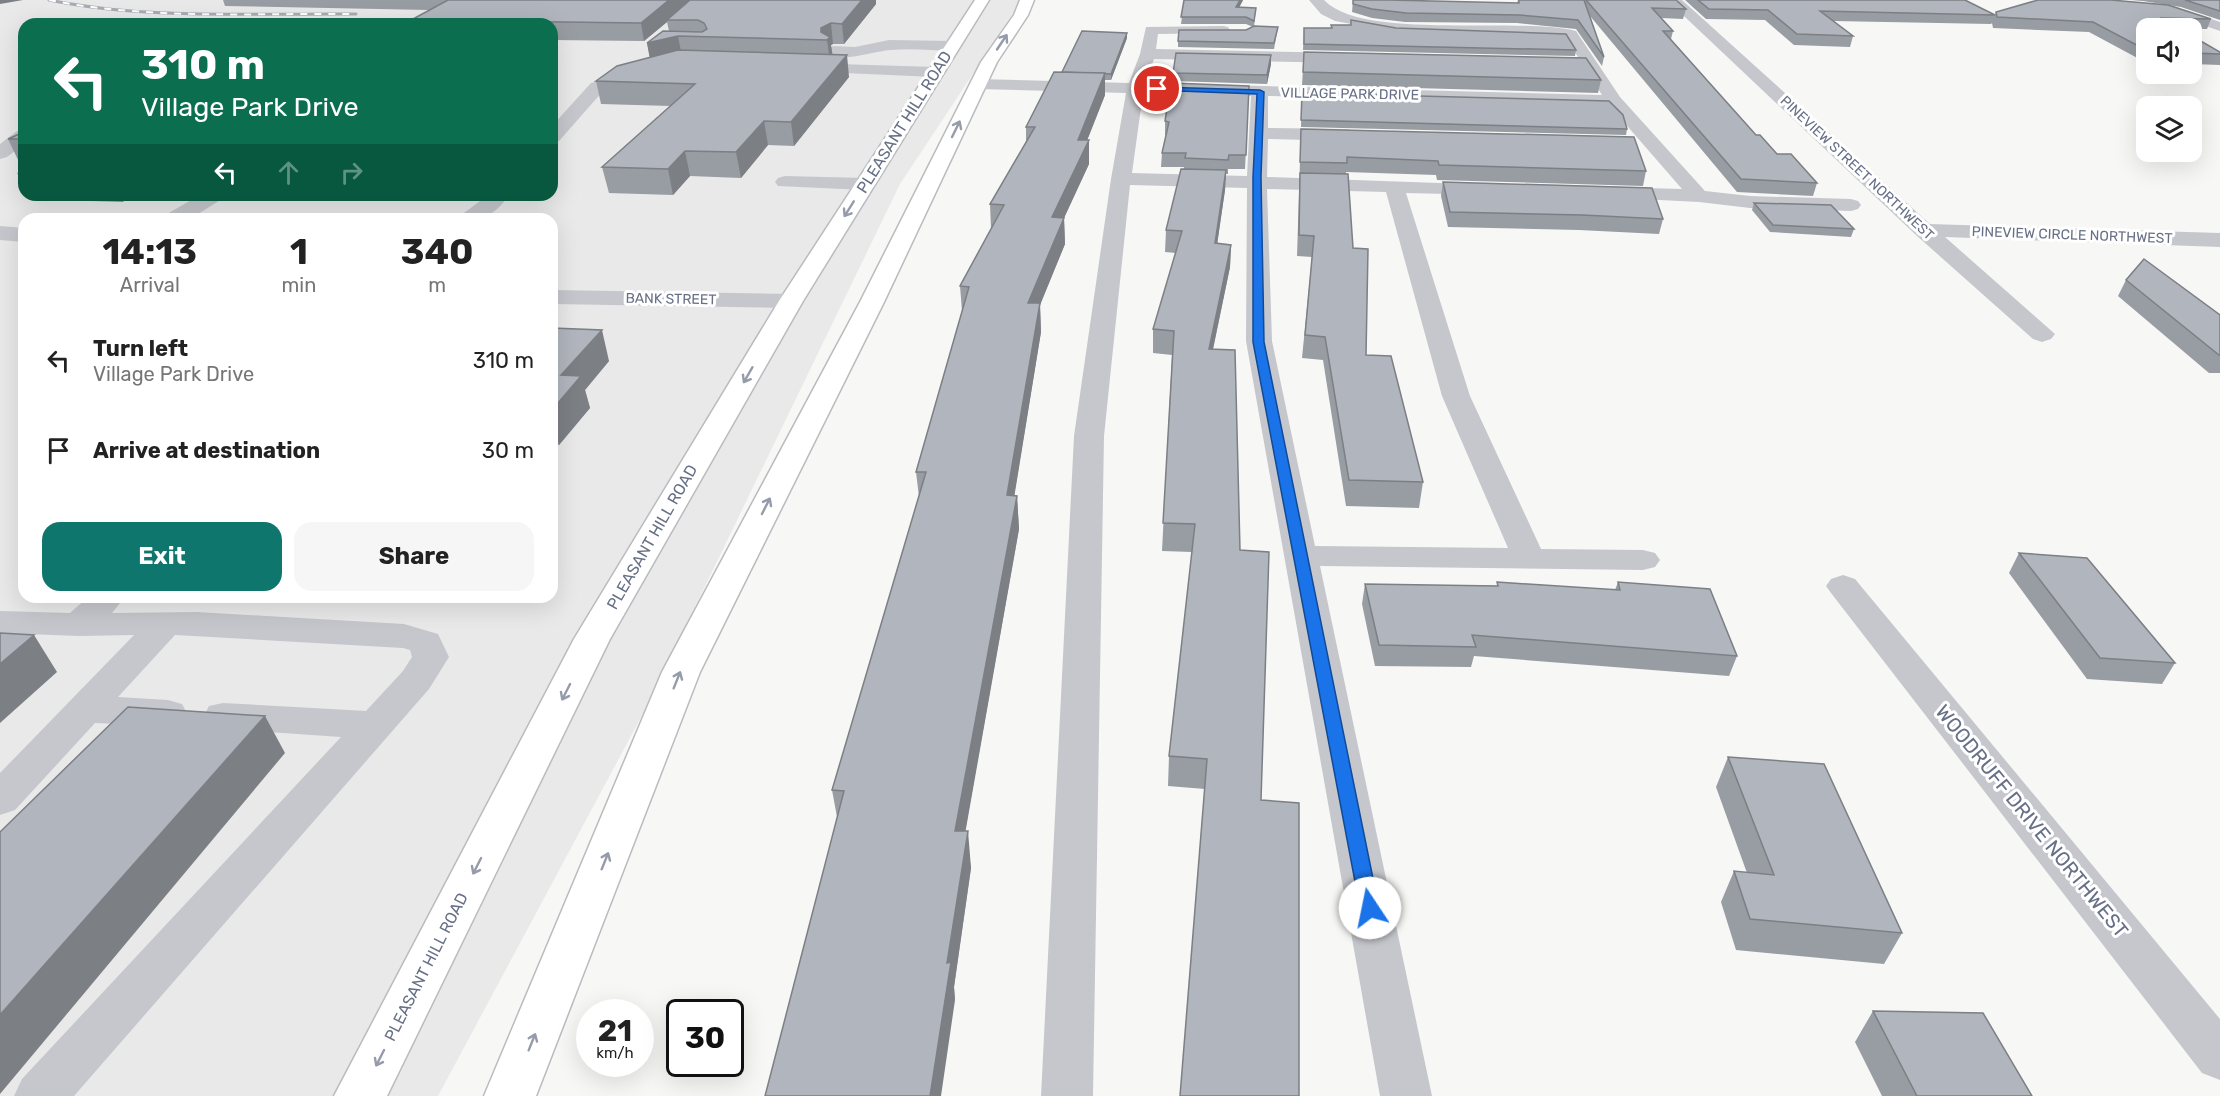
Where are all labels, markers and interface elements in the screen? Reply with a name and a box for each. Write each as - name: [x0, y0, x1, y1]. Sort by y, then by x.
- map controls: [2136, 18, 2202, 162]
- button: sound: [2136, 18, 2202, 84]
- one-way arrow: [996, 34, 1008, 51]
- text: 310 m: [141, 40, 265, 90]
- icon: left: [42, 42, 120, 120]
- street label: PLEASANT HILL ROAD: [852, 47, 956, 197]
- pin: [1131, 63, 1182, 114]
- icon: arrive: [1140, 72, 1173, 105]
- street label: VILLAGE PARK DRIVE: [1281, 84, 1419, 104]
- text: Village Park Drive: [141, 91, 359, 123]
- street label: PINEVIEW STREET NORTHWEST: [1777, 92, 1937, 244]
- button: layers: [2136, 96, 2202, 162]
- one-way arrow: [951, 120, 963, 138]
- icon: left: [209, 156, 242, 189]
- icon: ahead: [272, 156, 305, 189]
- icon: right: [335, 156, 368, 189]
- one-way arrow: [843, 200, 855, 217]
- street label: PINEVIEW CIRCLE NORTHWEST: [1971, 223, 2173, 247]
- text: 14:13: [102, 230, 197, 273]
- text: 1: [290, 230, 308, 273]
- text: 340: [401, 230, 474, 273]
- text: Arrival: [120, 273, 180, 297]
- text: min: [282, 273, 316, 297]
- text: m: [428, 273, 446, 297]
- street label: BANK STREET: [625, 290, 717, 308]
- text: Turn left: [93, 335, 188, 362]
- icon: left: [42, 344, 75, 377]
- text: 310 m: [473, 347, 534, 374]
- text: Village Park Drive: [93, 362, 254, 386]
- one-way arrow: [741, 366, 753, 383]
- icon: arrive: [42, 434, 75, 467]
- text: Arrive at destination: [93, 437, 320, 464]
- text: 30 m: [482, 437, 534, 464]
- street label: PLEASANT HILL ROAD: [603, 461, 701, 613]
- one-way arrow: [761, 498, 772, 516]
- button: Exit: [42, 522, 282, 591]
- button: Share: [294, 522, 534, 591]
- one-way arrow: [672, 671, 683, 690]
- one-way arrow: [559, 682, 571, 700]
- street label: WOODRUFF DRIVE NORTHWEST: [1931, 700, 2134, 943]
- one-way arrow: [600, 852, 611, 871]
- one-way arrow: [471, 856, 483, 874]
- position arrow: [1338, 876, 1402, 940]
- street label: PLEASANT HILL ROAD: [380, 890, 472, 1044]
- speed limit sign: 30: [666, 999, 744, 1077]
- text: 21: [598, 1013, 632, 1049]
- one-way arrow: [527, 1033, 538, 1051]
- text: km/h: [596, 1044, 634, 1062]
- one-way arrow: [373, 1049, 385, 1067]

